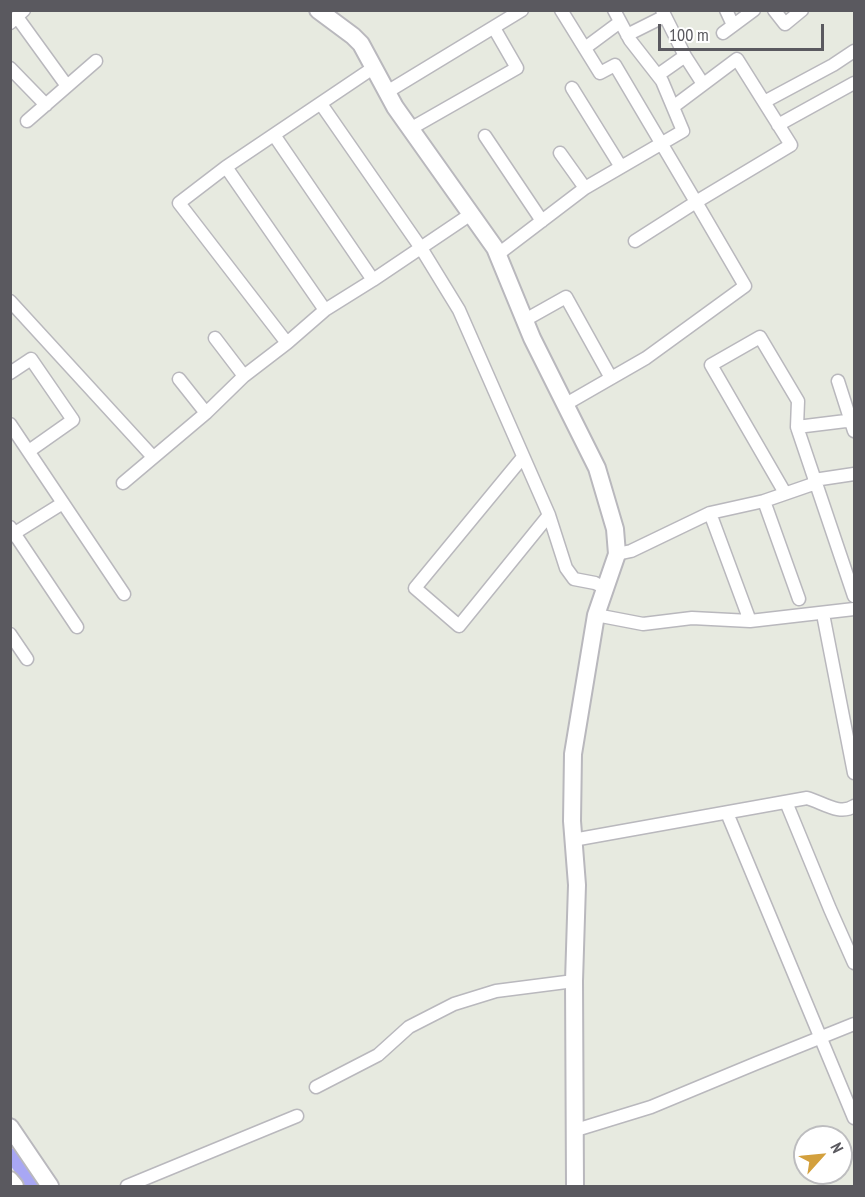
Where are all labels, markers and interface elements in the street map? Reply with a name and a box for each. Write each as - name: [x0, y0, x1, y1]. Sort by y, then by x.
- scale bar: [661, 12, 828, 50]
- text: 100 m: [669, 23, 709, 46]
- north arrow: [793, 1125, 853, 1185]
- text: N: [826, 1139, 848, 1156]

